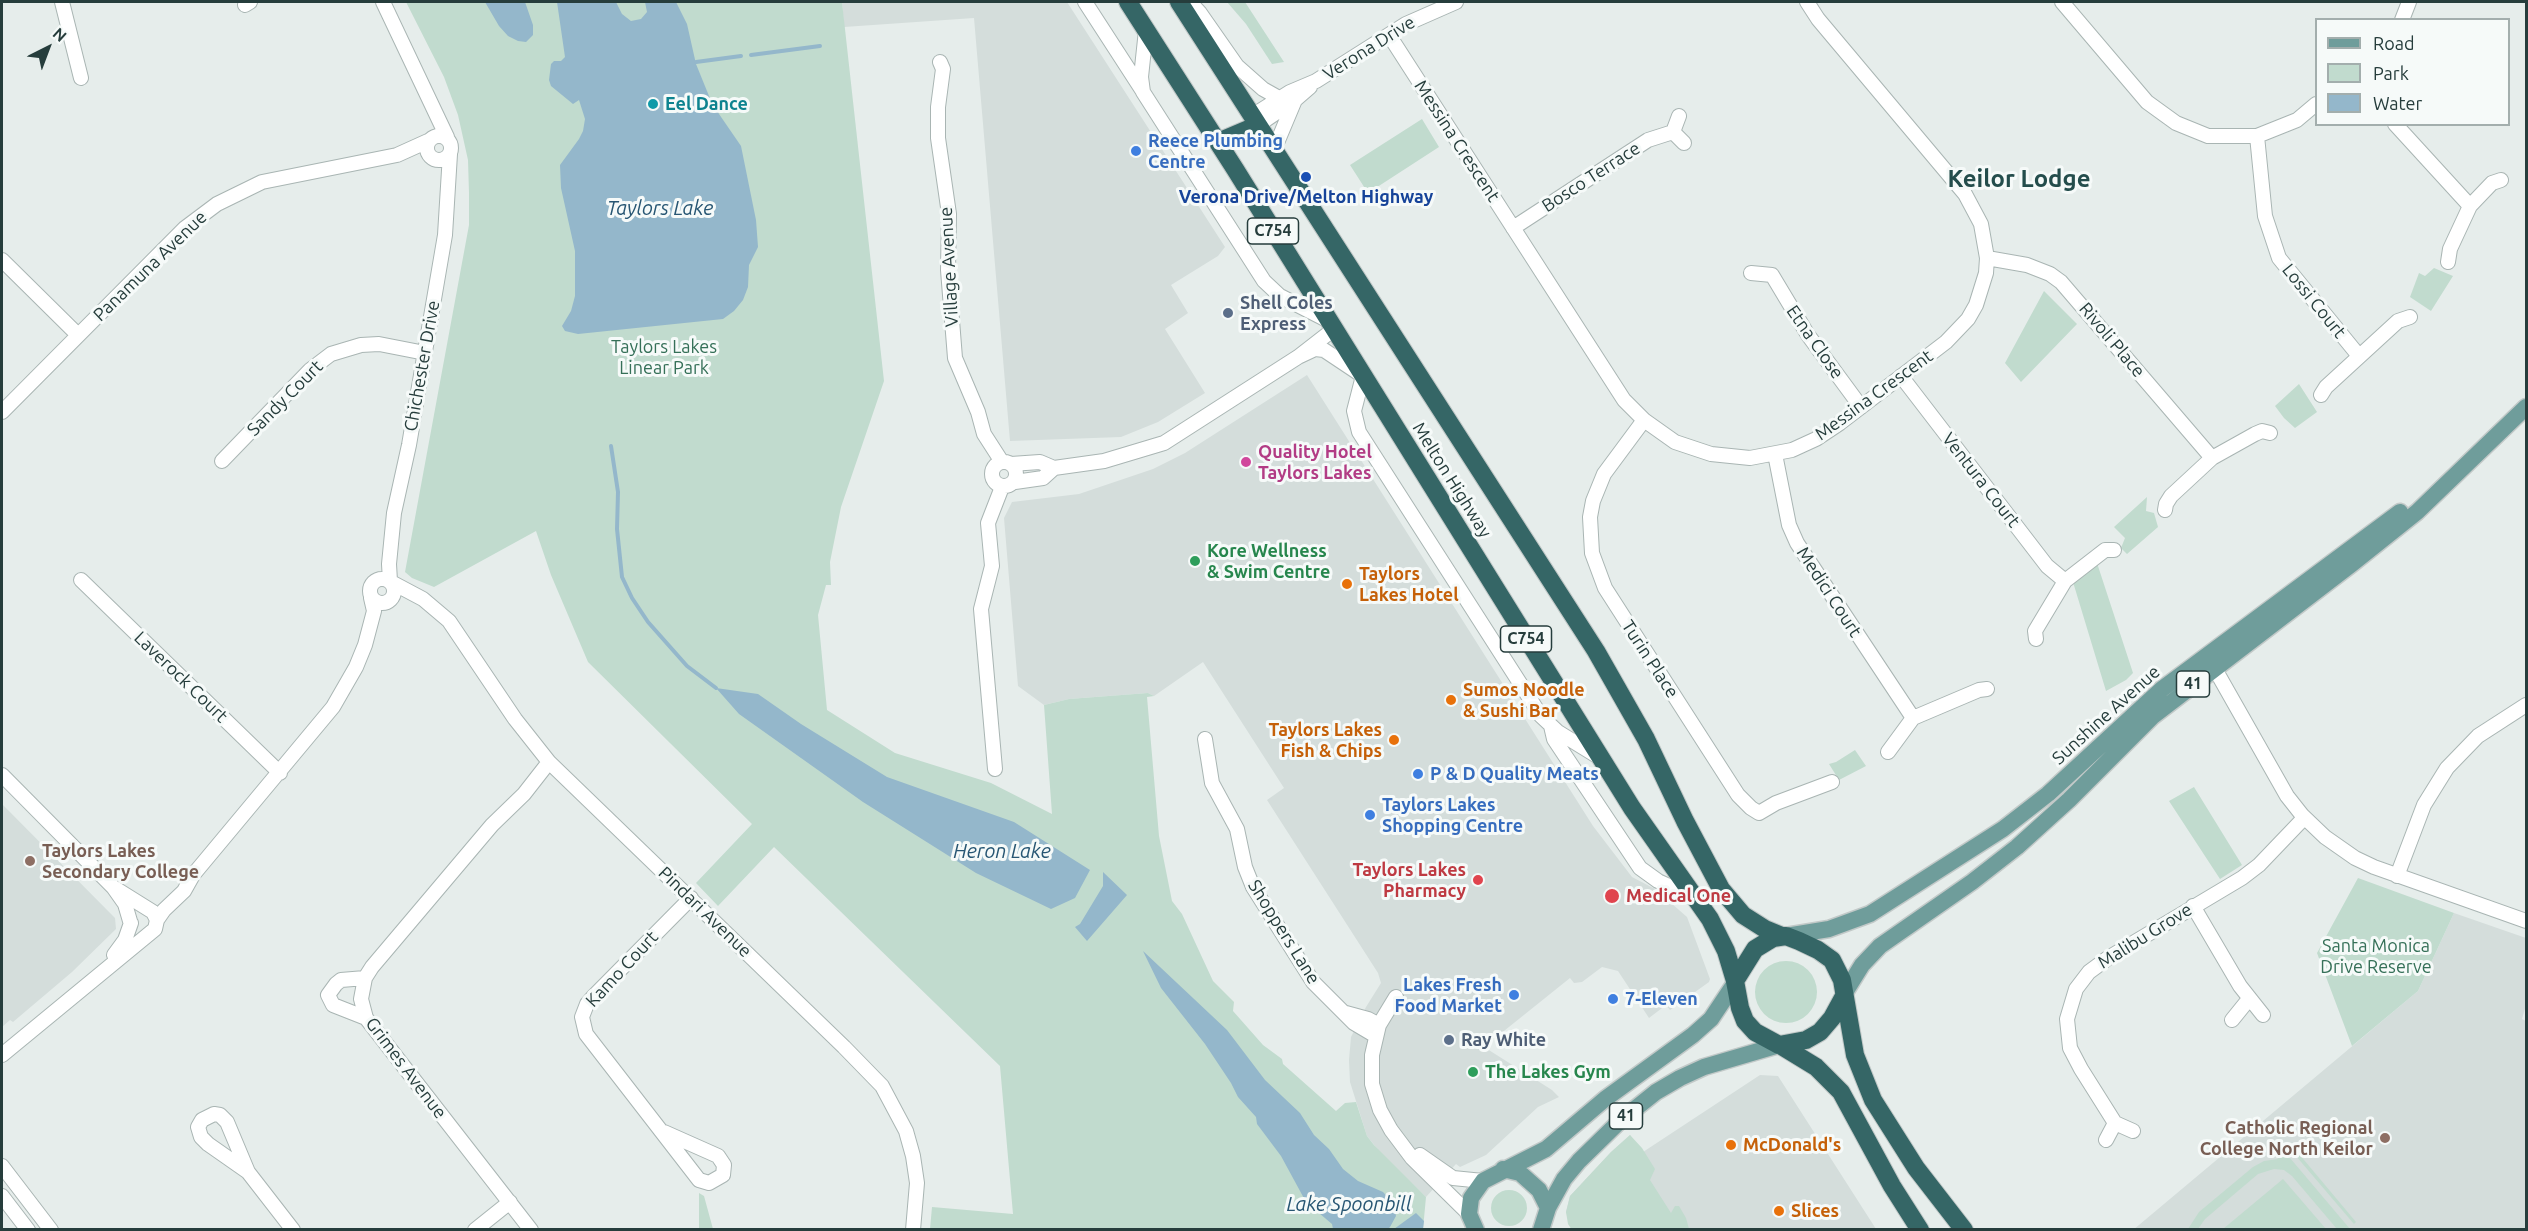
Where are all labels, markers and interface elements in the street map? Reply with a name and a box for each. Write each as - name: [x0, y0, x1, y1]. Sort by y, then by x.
- street label: Verona Drive: [1319, 11, 1419, 85]
- north arrow: [18, 18, 78, 78]
- legend: [2315, 18, 2510, 126]
- text: N: [50, 24, 71, 45]
- text: Road: [2373, 33, 2415, 53]
- text: Park: [2373, 63, 2409, 83]
- street label: Messina Crescent: [1410, 76, 1504, 206]
- place label: Eel Dance: [665, 93, 748, 115]
- text: Water: [2373, 93, 2422, 113]
- marker: Eel Dance: [646, 97, 660, 111]
- place label: Reece Plumbing Centre: [1148, 130, 1283, 172]
- street label: Bosco Terrace: [1538, 137, 1644, 217]
- marker: Reece Plumbing Centre: [1129, 144, 1143, 158]
- district label: Keilor Lodge: [1948, 165, 2090, 193]
- marker: Verona Drive/Melton Highway: [1299, 170, 1313, 184]
- place label: Verona Drive/Melton Highway: [1179, 186, 1433, 208]
- water label: Taylors Lake: [607, 196, 713, 220]
- street label: Panamuna Avenue: [89, 206, 211, 326]
- street label: Village Avenue: [935, 206, 963, 328]
- road number: C754: [1248, 218, 1298, 244]
- street label: Lossi Court: [2277, 259, 2351, 343]
- place label: Shell Coles Express: [1240, 292, 1333, 334]
- street label: Rivoli Place: [2074, 298, 2150, 382]
- street label: Chichester Drive: [400, 299, 444, 433]
- street label: Etna Close: [1782, 301, 1848, 383]
- marker: Shell Coles Express: [1221, 306, 1235, 320]
- park label: Taylors Lakes Linear Park: [611, 336, 717, 378]
- street label: Messina Crescent: [1811, 345, 1937, 445]
- street label: Sandy Court: [243, 356, 327, 440]
- street label: Melton Highway: [1408, 418, 1496, 542]
- street label: Ventura Court: [1937, 428, 2025, 532]
- place label: Quality Hotel Taylors Lakes: [1258, 441, 1372, 484]
- marker: Quality Hotel Taylors Lakes: [1239, 455, 1253, 469]
- place label: Kore Wellness & Swim Centre: [1207, 540, 1330, 582]
- street label: Medici Court: [1792, 543, 1866, 641]
- marker: Kore Wellness & Swim Centre: [1188, 554, 1202, 568]
- place label: Taylors Lakes Hotel: [1359, 563, 1459, 606]
- marker: Taylors Lakes Hotel: [1340, 577, 1354, 591]
- street label: Turin Place: [1617, 616, 1683, 702]
- road number: C754: [1500, 626, 1552, 652]
- street label: Laverock Court: [130, 627, 232, 727]
- street label: Sunshine Avenue: [2048, 661, 2164, 769]
- road number: 41: [2176, 671, 2210, 697]
- place label: Sumos Noodle & Sushi Bar: [1463, 679, 1585, 722]
- marker: Sumos Noodle & Sushi Bar: [1444, 693, 1458, 707]
- place label: Taylors Lakes Fish & Chips: [1269, 719, 1382, 762]
- marker: Taylors Lakes Fish & Chips: [1387, 733, 1401, 747]
- place label: P & D Quality Meats: [1430, 763, 1599, 785]
- marker: P & D Quality Meats: [1411, 767, 1425, 781]
- place label: Taylors Lakes Shopping Centre: [1382, 794, 1523, 836]
- marker: Taylors Lakes Shopping Centre: [1363, 808, 1377, 822]
- water label: Heron Lake: [953, 839, 1051, 863]
- place label: Taylors Lakes Secondary College: [42, 840, 199, 882]
- marker: Taylors Lakes Secondary College: [23, 854, 37, 868]
- place label: Taylors Lakes Pharmacy: [1353, 859, 1466, 902]
- street label: Pindari Avenue: [654, 862, 756, 962]
- marker: Taylors Lakes Pharmacy: [1471, 873, 1485, 887]
- street label: Shoppers Lane: [1243, 876, 1325, 988]
- place label: Medical One: [1626, 885, 1731, 907]
- marker: Medical One: [1603, 887, 1621, 905]
- street label: Malibu Grove: [2094, 899, 2196, 973]
- street label: Kamo Court: [581, 926, 663, 1012]
- park label: Santa Monica Drive Reserve: [2320, 935, 2432, 978]
- place label: Lakes Fresh Food Market: [1394, 974, 1502, 1016]
- marker: Lakes Fresh Food Market: [1507, 988, 1521, 1002]
- place label: 7-Eleven: [1625, 988, 1698, 1010]
- marker: 7-Eleven: [1606, 992, 1620, 1006]
- street label: Grimes Avenue: [361, 1013, 451, 1123]
- place label: Ray White: [1461, 1029, 1546, 1051]
- marker: Ray White: [1442, 1033, 1456, 1047]
- place label: The Lakes Gym: [1485, 1061, 1611, 1083]
- marker: The Lakes Gym: [1466, 1065, 1480, 1079]
- road number: 41: [1610, 1103, 1642, 1129]
- place label: Catholic Regional College North Keilor: [2200, 1117, 2373, 1160]
- marker: Catholic Regional College North Keilor: [2378, 1131, 2392, 1145]
- place label: McDonald's: [1743, 1134, 1841, 1156]
- marker: McDonald's: [1724, 1138, 1738, 1152]
- water label: Lake Spoonbill: [1286, 1192, 1412, 1216]
- place label: Slices: [1791, 1200, 1839, 1222]
- marker: Slices: [1772, 1204, 1786, 1218]

